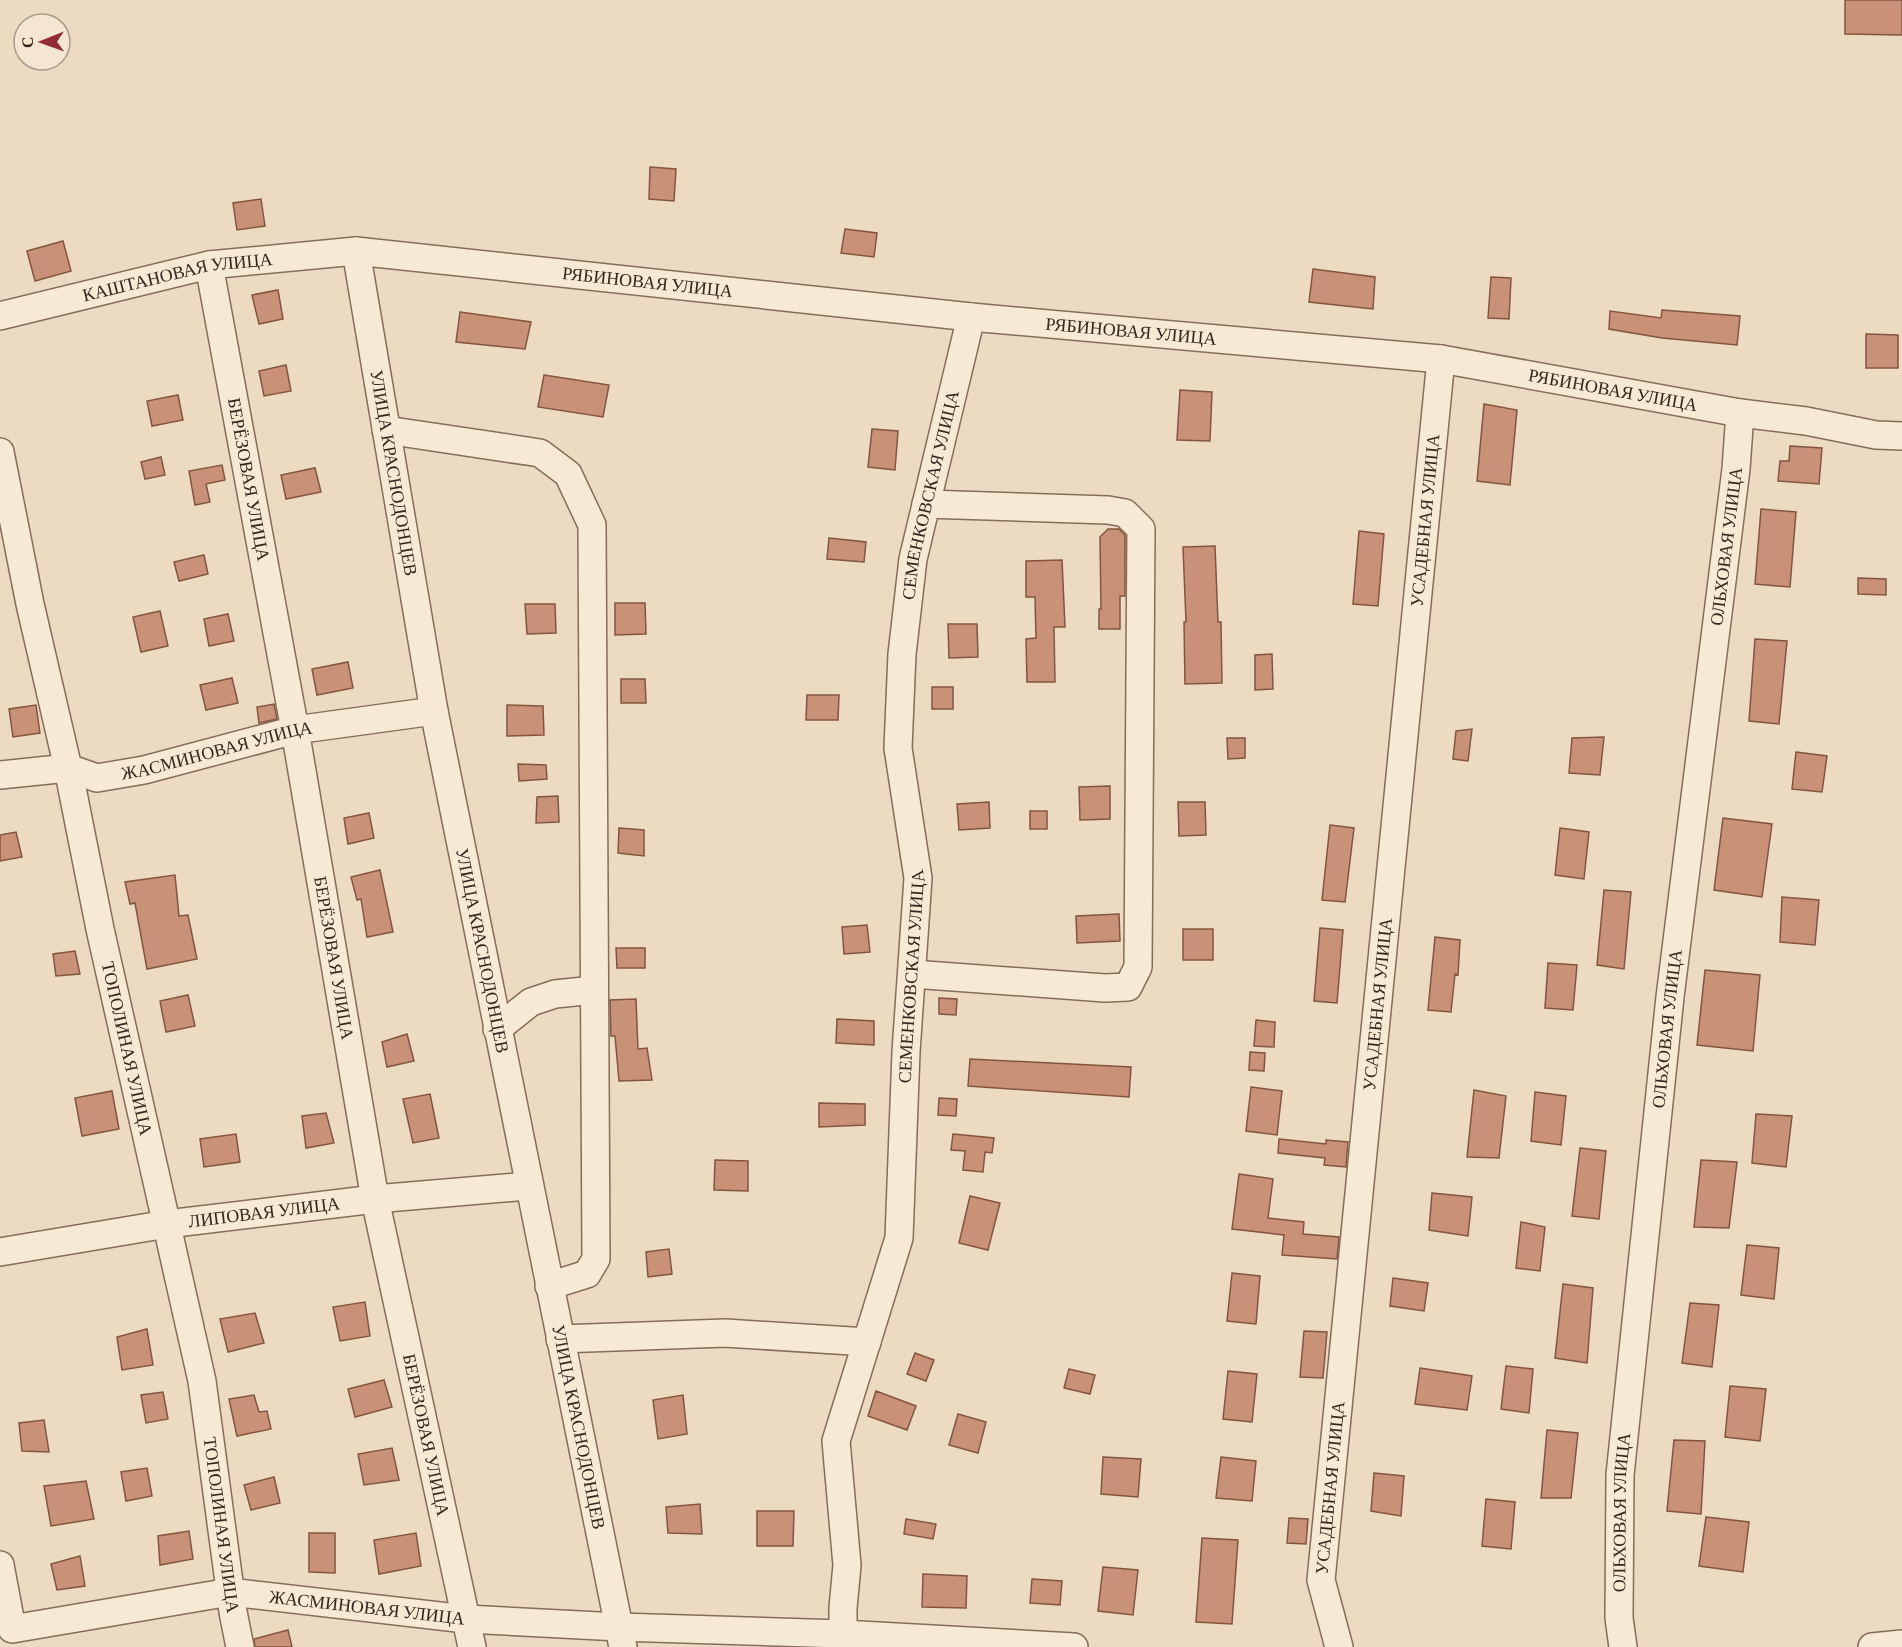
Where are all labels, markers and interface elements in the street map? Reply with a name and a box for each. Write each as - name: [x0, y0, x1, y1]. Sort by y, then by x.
- north arrow: [12, 12, 72, 72]
- text: С: [19, 36, 36, 48]
- street label: КАШТАНОВАЯ УЛИЦА: [80, 249, 273, 306]
- street label: РЯБИНОВАЯ УЛИЦА: [561, 263, 734, 301]
- street label: РЯБИНОВАЯ УЛИЦА: [1045, 314, 1217, 349]
- street label: РЯБИНОВАЯ УЛИЦА: [1527, 365, 1699, 415]
- street label: УЛИЦА КРАСНОДОНЦЕВ: [366, 368, 421, 577]
- street label: СЕМЕНКОВСКАЯ УЛИЦА: [898, 388, 963, 601]
- street label: БЕРЁЗОВАЯ УЛИЦА: [224, 396, 274, 563]
- street label: УСАДЕБНАЯ УЛИЦА: [1407, 433, 1444, 608]
- street label: ОЛЬХОВАЯ УЛИЦА: [1707, 466, 1746, 627]
- street label: ЖАСМИНОВАЯ УЛИЦА: [120, 718, 314, 784]
- street label: УЛИЦА КРАСНОДОНЦЕВ: [452, 846, 513, 1055]
- street label: СЕМЕНКОВСКАЯ УЛИЦА: [895, 868, 929, 1084]
- street label: БЕРЁЗОВАЯ УЛИЦА: [310, 875, 358, 1041]
- street label: УСАДЕБНАЯ УЛИЦА: [1359, 917, 1396, 1092]
- street label: ОЛЬХОВАЯ УЛИЦА: [1648, 948, 1686, 1109]
- street label: ТОПОЛИНАЯ УЛИЦА: [98, 960, 156, 1137]
- street label: ЛИПОВАЯ УЛИЦА: [187, 1193, 341, 1231]
- street label: УЛИЦА КРАСНОДОНЦЕВ: [548, 1323, 609, 1531]
- street label: БЕРЁЗОВАЯ УЛИЦА: [399, 1352, 453, 1518]
- street label: УСАДЕБНАЯ УЛИЦА: [1312, 1400, 1349, 1575]
- street label: ОЛЬХОВАЯ УЛИЦА: [1609, 1432, 1634, 1592]
- street label: ТОПОЛИНАЯ УЛИЦА: [200, 1436, 243, 1614]
- street label: ЖАСМИНОВАЯ УЛИЦА: [268, 1587, 466, 1629]

